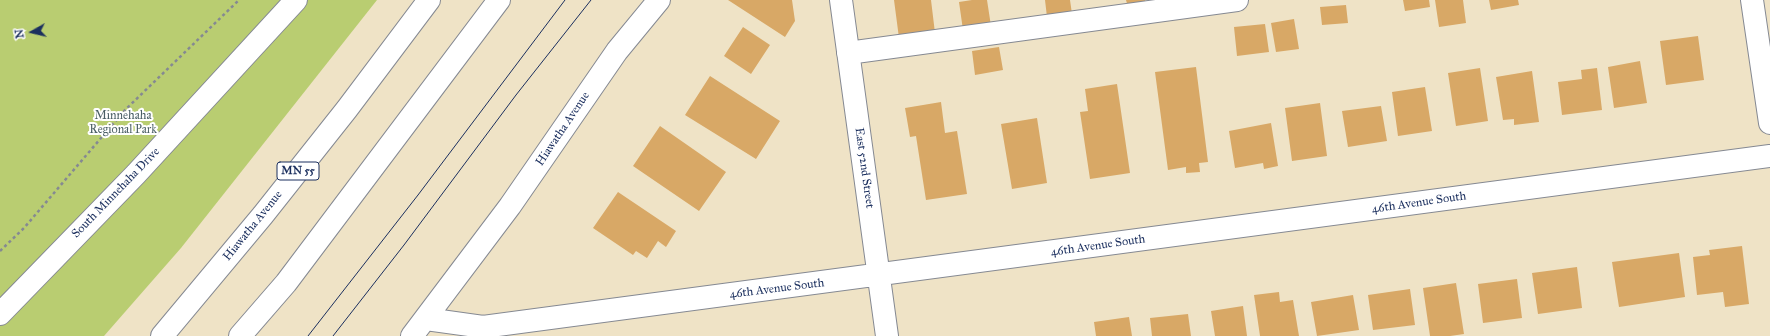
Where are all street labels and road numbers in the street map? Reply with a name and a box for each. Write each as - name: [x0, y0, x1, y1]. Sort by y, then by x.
- street label: Hiawatha Avenue: [533, 89, 593, 169]
- street label: East 52nd Street: [851, 127, 877, 209]
- street label: South Minnehaha Drive: [69, 145, 163, 241]
- road number: MN 55: [277, 162, 319, 180]
- street label: Hiawatha Avenue: [220, 188, 286, 264]
- street label: 46th Avenue South: [1371, 189, 1467, 217]
- street label: 46th Avenue South: [1050, 232, 1146, 260]
- street label: 46th Avenue South: [729, 276, 825, 302]

